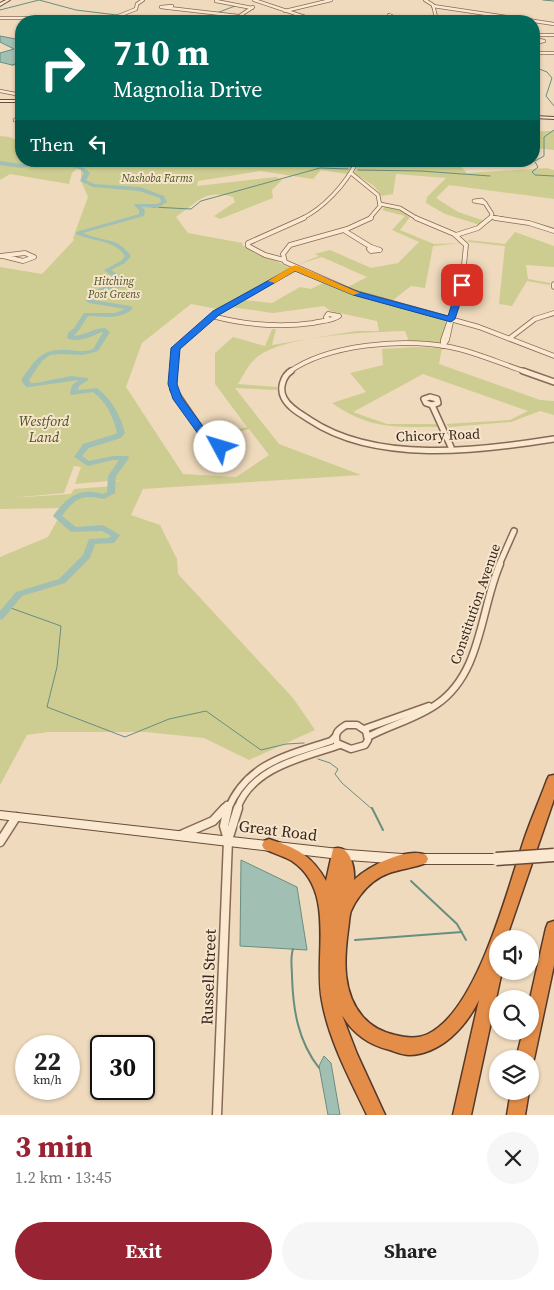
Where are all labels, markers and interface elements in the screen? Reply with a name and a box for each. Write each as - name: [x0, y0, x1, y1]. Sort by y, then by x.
- text: 710 m: [113, 29, 209, 77]
- icon: right: [30, 35, 95, 100]
- text: Magnolia Drive: [113, 74, 262, 104]
- icon: left: [84, 130, 112, 158]
- text: Then: [30, 131, 74, 157]
- park label: Nashoba Farms: [120, 171, 193, 186]
- pin: [441, 264, 483, 306]
- icon: arrive: [448, 271, 476, 299]
- park label: Hitching Post Greens: [87, 274, 140, 302]
- park label: Westford Land: [19, 411, 70, 447]
- position arrow: [193, 420, 245, 472]
- street label: Chicory Road: [396, 424, 480, 446]
- street label: Constitution Avenue: [445, 541, 505, 667]
- street label: Great Road: [238, 814, 318, 846]
- street label: Russell Street: [195, 928, 221, 1025]
- map controls: [489, 930, 539, 1100]
- button: sound: [489, 930, 539, 980]
- button: search: [489, 990, 539, 1040]
- speed limit sign: 30: [90, 1035, 155, 1100]
- text: 22: [34, 1044, 61, 1078]
- button: layers: [489, 1050, 539, 1100]
- text: km/h: [33, 1072, 62, 1088]
- text: 3 min: [15, 1126, 93, 1167]
- button: close: [487, 1132, 539, 1184]
- text: 1.2 km · 13:45: [15, 1166, 112, 1188]
- button: Exit: [15, 1222, 272, 1280]
- button: Share: [282, 1222, 539, 1280]

